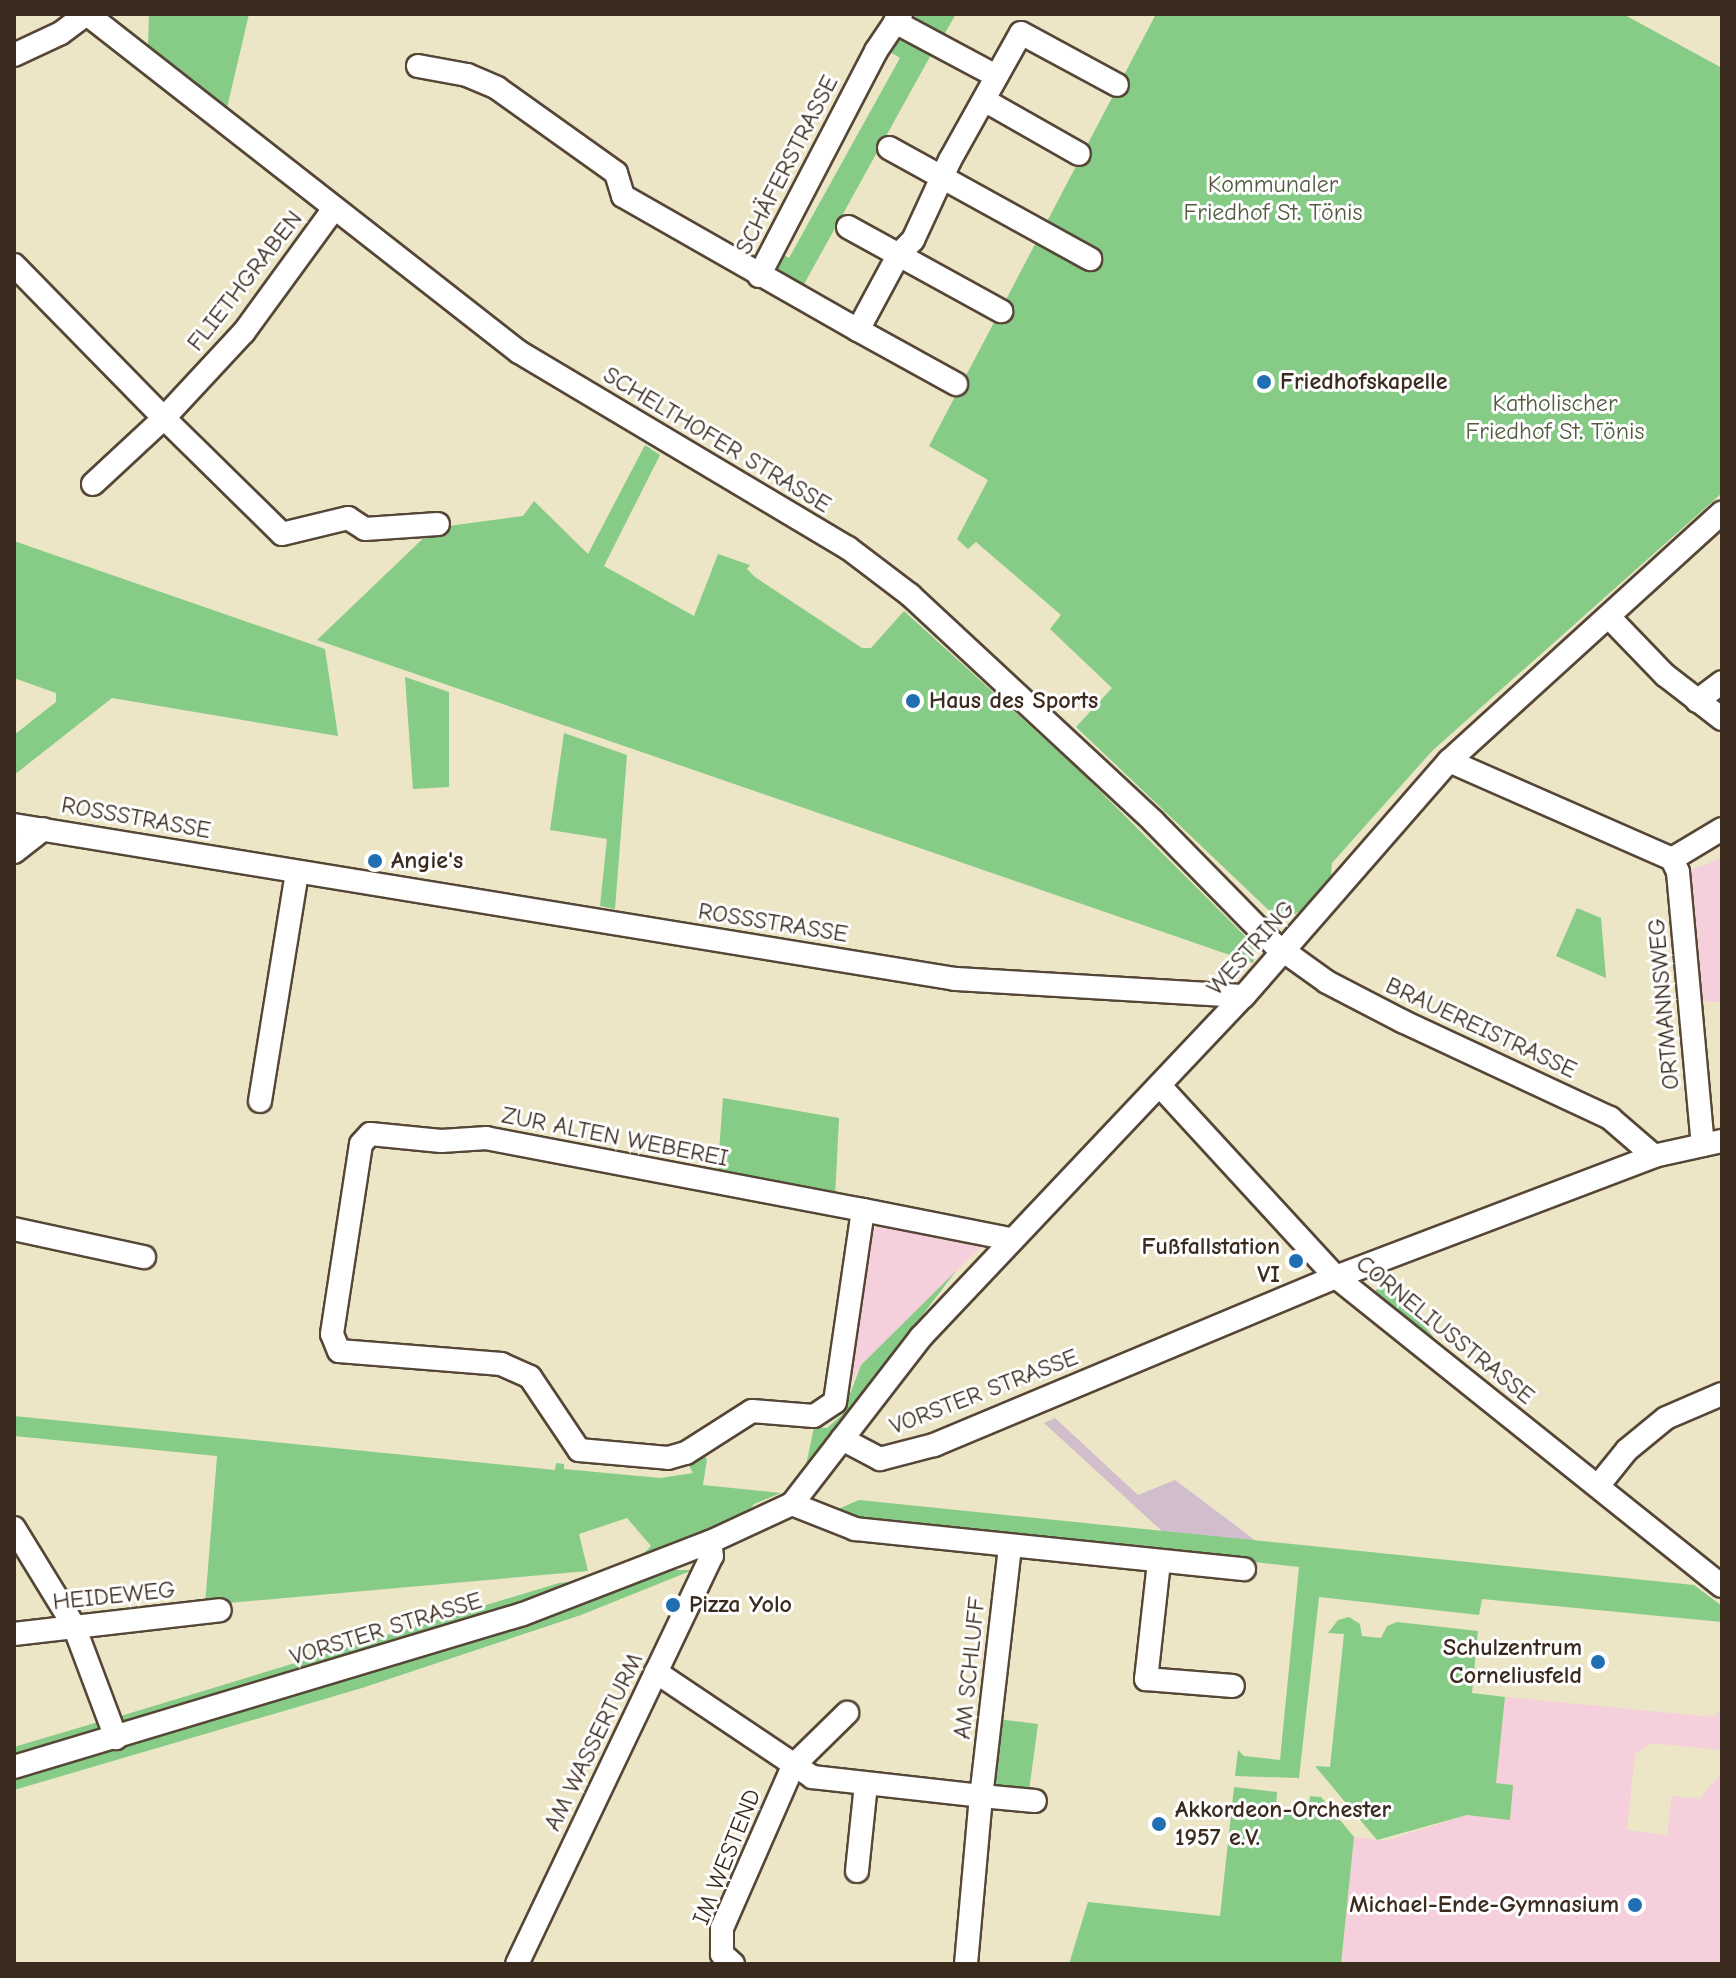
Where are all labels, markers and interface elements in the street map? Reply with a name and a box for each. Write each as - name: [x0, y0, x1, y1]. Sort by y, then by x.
- street label: SCHÄFERSTRASSE: [729, 71, 845, 259]
- park label: Kommunaler Friedhof St. Tönis: [1184, 171, 1362, 227]
- street label: FLIETHGRABEN: [181, 205, 309, 357]
- street label: SCHELTHOFER STRASSE: [598, 361, 836, 519]
- place label: Friedhofskapelle: [1280, 368, 1448, 396]
- marker: Friedhofskapelle: [1255, 373, 1273, 391]
- park label: Katholischer Friedhof St. Tönis: [1466, 390, 1644, 446]
- place label: Haus des Sports: [929, 687, 1098, 715]
- marker: Haus des Sports: [904, 692, 922, 710]
- street label: ROSSSTRASSE: [59, 791, 213, 845]
- place label: Angie's: [391, 847, 463, 875]
- marker: Angie's: [366, 852, 384, 870]
- street label: WESTRING: [1201, 895, 1301, 1001]
- street label: ROSSSTRASSE: [696, 897, 850, 949]
- street label: ORTMANNSWEG: [1642, 917, 1686, 1091]
- street label: BRAUEREISTRASSE: [1381, 971, 1581, 1085]
- street label: ZUR ALTEN WEBEREI: [499, 1101, 731, 1173]
- place label: Fußfallstation VI: [1142, 1233, 1280, 1289]
- street label: CORNELIUSSTRASSE: [1350, 1249, 1540, 1411]
- marker: Fußfallstation VI: [1287, 1252, 1305, 1270]
- street label: VORSTER STRASSE: [886, 1343, 1082, 1441]
- street label: HEIDEWEG: [51, 1575, 177, 1617]
- street label: VORSTER STRASSE: [287, 1586, 485, 1672]
- place label: Pizza Yolo: [689, 1591, 792, 1619]
- street label: AM SCHLUFF: [948, 1595, 992, 1741]
- marker: Pizza Yolo: [664, 1596, 682, 1614]
- place label: Schulzentrum Corneliusfeld: [1443, 1634, 1582, 1690]
- street label: AM WASSERTURM: [538, 1648, 650, 1836]
- marker: Schulzentrum Corneliusfeld: [1589, 1653, 1607, 1671]
- street label: IM WESTEND: [687, 1785, 767, 1929]
- place label: Akkordeon-Orchester 1957 e.V.: [1175, 1796, 1391, 1852]
- marker: Akkordeon-Orchester 1957 e.V.: [1150, 1815, 1168, 1833]
- place label: Michael-Ende-Gymnasium: [1349, 1891, 1619, 1919]
- marker: Michael-Ende-Gymnasium: [1626, 1896, 1644, 1914]

